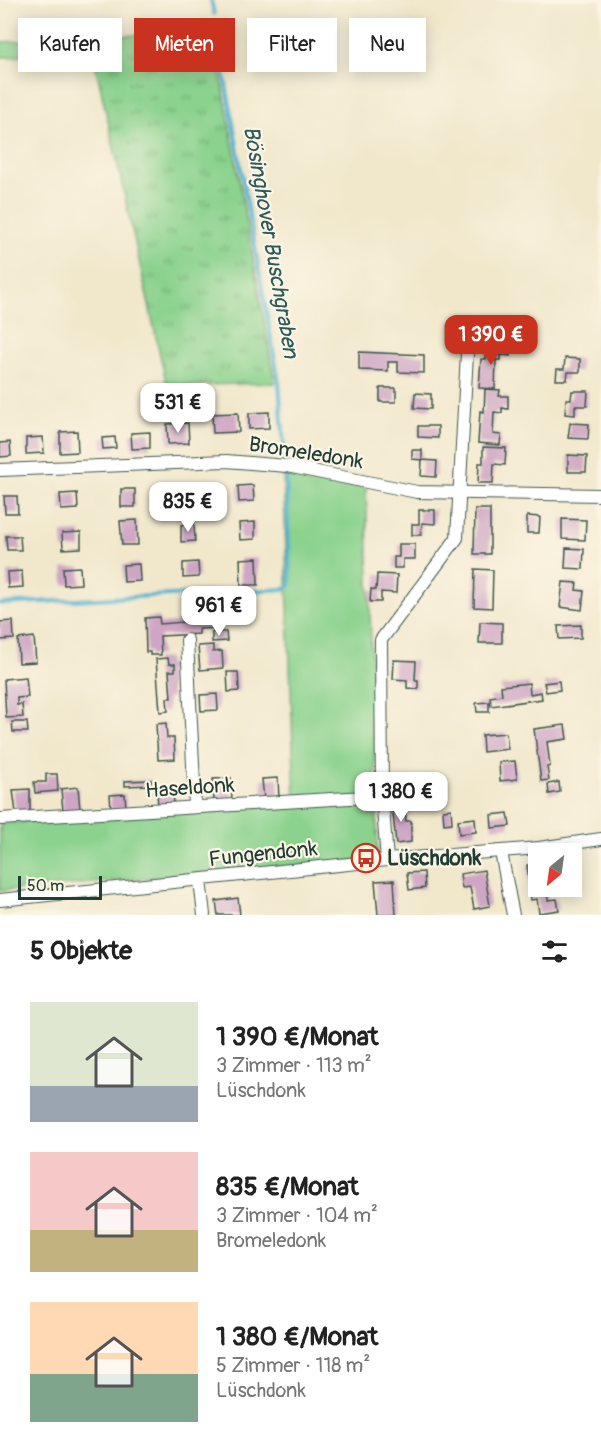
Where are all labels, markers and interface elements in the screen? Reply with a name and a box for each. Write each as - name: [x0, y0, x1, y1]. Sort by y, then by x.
- chip: Kaufen: [18, 18, 122, 72]
- chip: Mieten: [134, 18, 235, 72]
- chip: Filter: [247, 18, 337, 72]
- chip: Neu: [349, 18, 426, 72]
- water label: Bösinghover Buschgraben: [237, 124, 305, 362]
- pin: 1 390 €: [436, 315, 546, 366]
- text: 1 390 €: [459, 322, 523, 347]
- pin: 531 €: [136, 383, 220, 434]
- text: 531 €: [154, 390, 202, 415]
- street label: Bromeledonk: [247, 431, 365, 475]
- pin: 835 €: [146, 482, 230, 533]
- text: 835 €: [163, 489, 213, 514]
- pin: 961 €: [177, 586, 261, 637]
- text: 961 €: [195, 593, 243, 618]
- street label: Haseldonk: [144, 771, 236, 805]
- pin: 1 380 €: [346, 772, 456, 823]
- text: 1 380 €: [369, 779, 433, 804]
- street label: Fungendonk: [207, 835, 319, 873]
- bus stop icon: Lüschdonk: [350, 842, 382, 874]
- north arrow: [528, 843, 582, 897]
- map controls: [528, 843, 582, 897]
- place label: Lüschdonk: [387, 845, 481, 872]
- scale bar: [18, 873, 102, 900]
- text: 50 m: [27, 876, 64, 896]
- text: 5 Objekte: [30, 935, 132, 967]
- icon: filters: [538, 935, 571, 968]
- text: 1 390 €/Monat: [216, 1021, 379, 1053]
- icon: home: [78, 1026, 150, 1098]
- text: 3 Zimmer · 113 m²: [216, 1053, 372, 1078]
- text: Lüschdonk: [216, 1078, 306, 1103]
- text: 835 €/Monat: [216, 1171, 359, 1203]
- icon: home: [78, 1176, 150, 1248]
- text: 3 Zimmer · 104 m²: [216, 1203, 378, 1228]
- text: Bromeledonk: [216, 1228, 326, 1253]
- text: 1 380 €/Monat: [216, 1321, 378, 1353]
- icon: home: [78, 1326, 150, 1398]
- text: 5 Zimmer · 118 m²: [216, 1353, 370, 1378]
- text: Lüschdonk: [216, 1378, 306, 1403]

